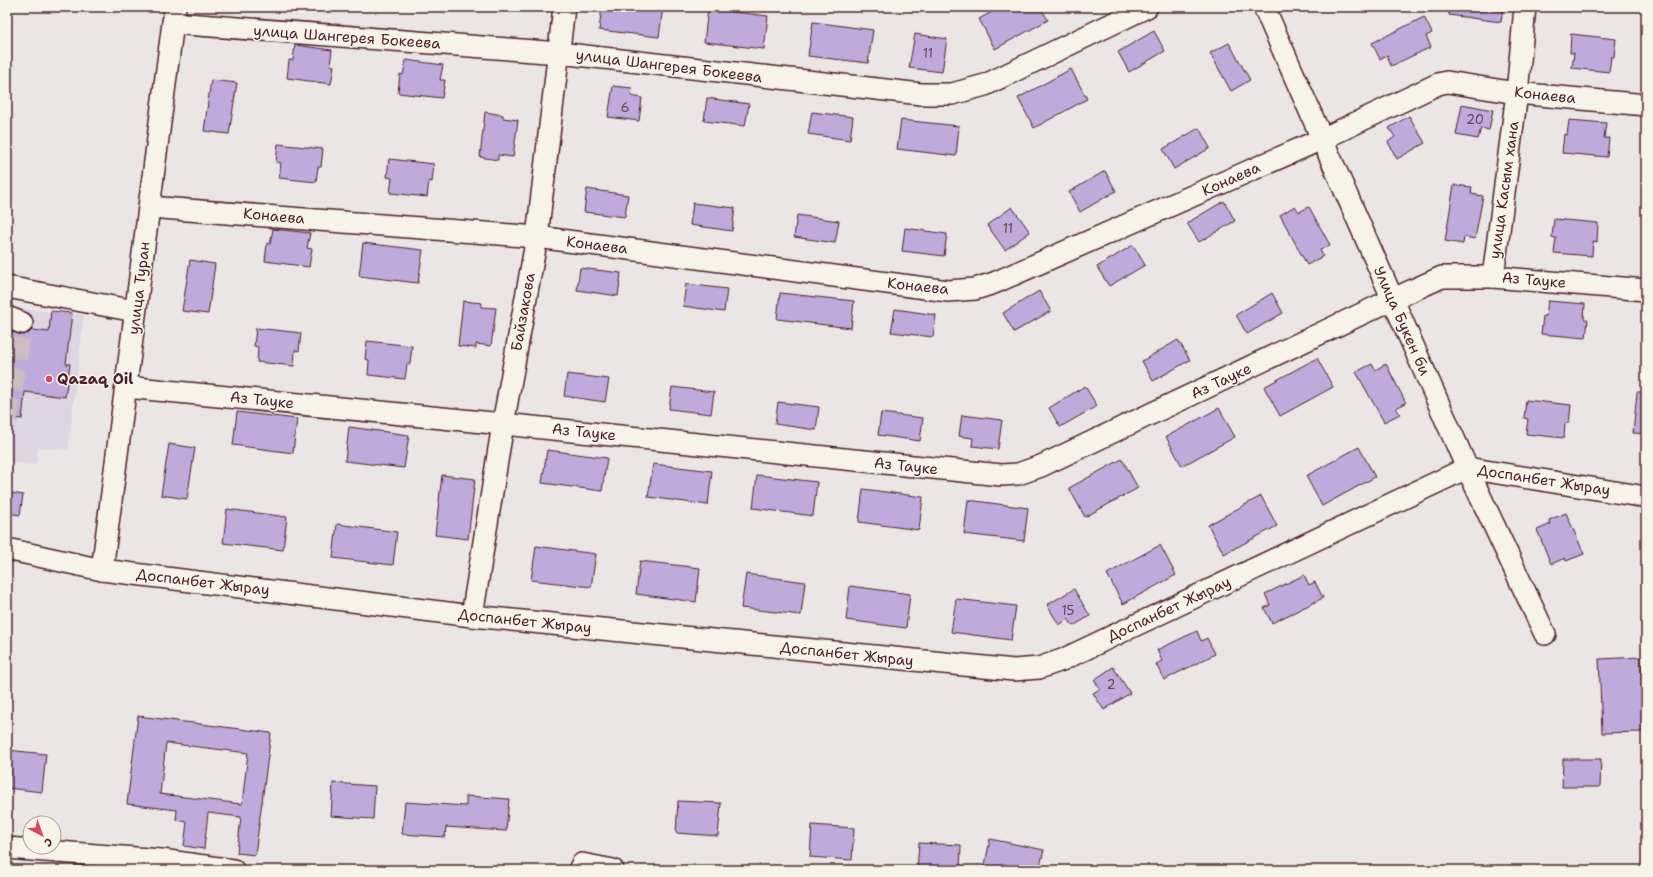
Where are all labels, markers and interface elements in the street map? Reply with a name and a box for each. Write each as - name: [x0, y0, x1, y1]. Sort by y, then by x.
- street label: улица Шангерея Бокеева: [253, 20, 442, 54]
- street label: улица Шангерея Бокеева: [575, 45, 764, 87]
- house number: 11: [923, 45, 933, 62]
- street label: Конаева: [1513, 82, 1577, 108]
- house number: 6: [620, 99, 630, 116]
- house number: 20: [1466, 111, 1484, 128]
- street label: улица Касым хана: [1484, 119, 1524, 260]
- street label: Конаева: [1199, 157, 1264, 201]
- street label: Конаева: [242, 203, 306, 229]
- house number: 11: [1003, 220, 1013, 237]
- street label: Конаева: [565, 231, 630, 259]
- street label: улица Туран: [123, 240, 155, 336]
- street label: Улица Букен би: [1369, 263, 1435, 379]
- street label: Аз Тауке: [1501, 267, 1567, 293]
- street label: Байзакова: [506, 270, 540, 353]
- street label: Конаева: [886, 273, 950, 299]
- street label: Аз Тауке: [1188, 358, 1254, 404]
- place label: Qazaq Oil: [57, 369, 134, 389]
- marker: Qazaq Oil: [44, 374, 54, 384]
- street label: Аз Тауке: [229, 387, 295, 413]
- street label: Аз Тауке: [551, 419, 617, 445]
- street label: Аз Тауке: [873, 453, 939, 479]
- street label: Доспанбет Жырау: [1476, 460, 1612, 500]
- street label: Доспанбет Жырау: [135, 564, 271, 600]
- street label: Доспанбет Жырау: [1104, 572, 1234, 646]
- house number: 15: [1061, 602, 1075, 619]
- street label: Доспанбет Жырау: [457, 604, 593, 638]
- street label: Доспанбет Жырау: [779, 637, 915, 671]
- house number: 2: [1106, 676, 1116, 693]
- north arrow: [22, 815, 62, 855]
- text: С: [41, 834, 56, 850]

